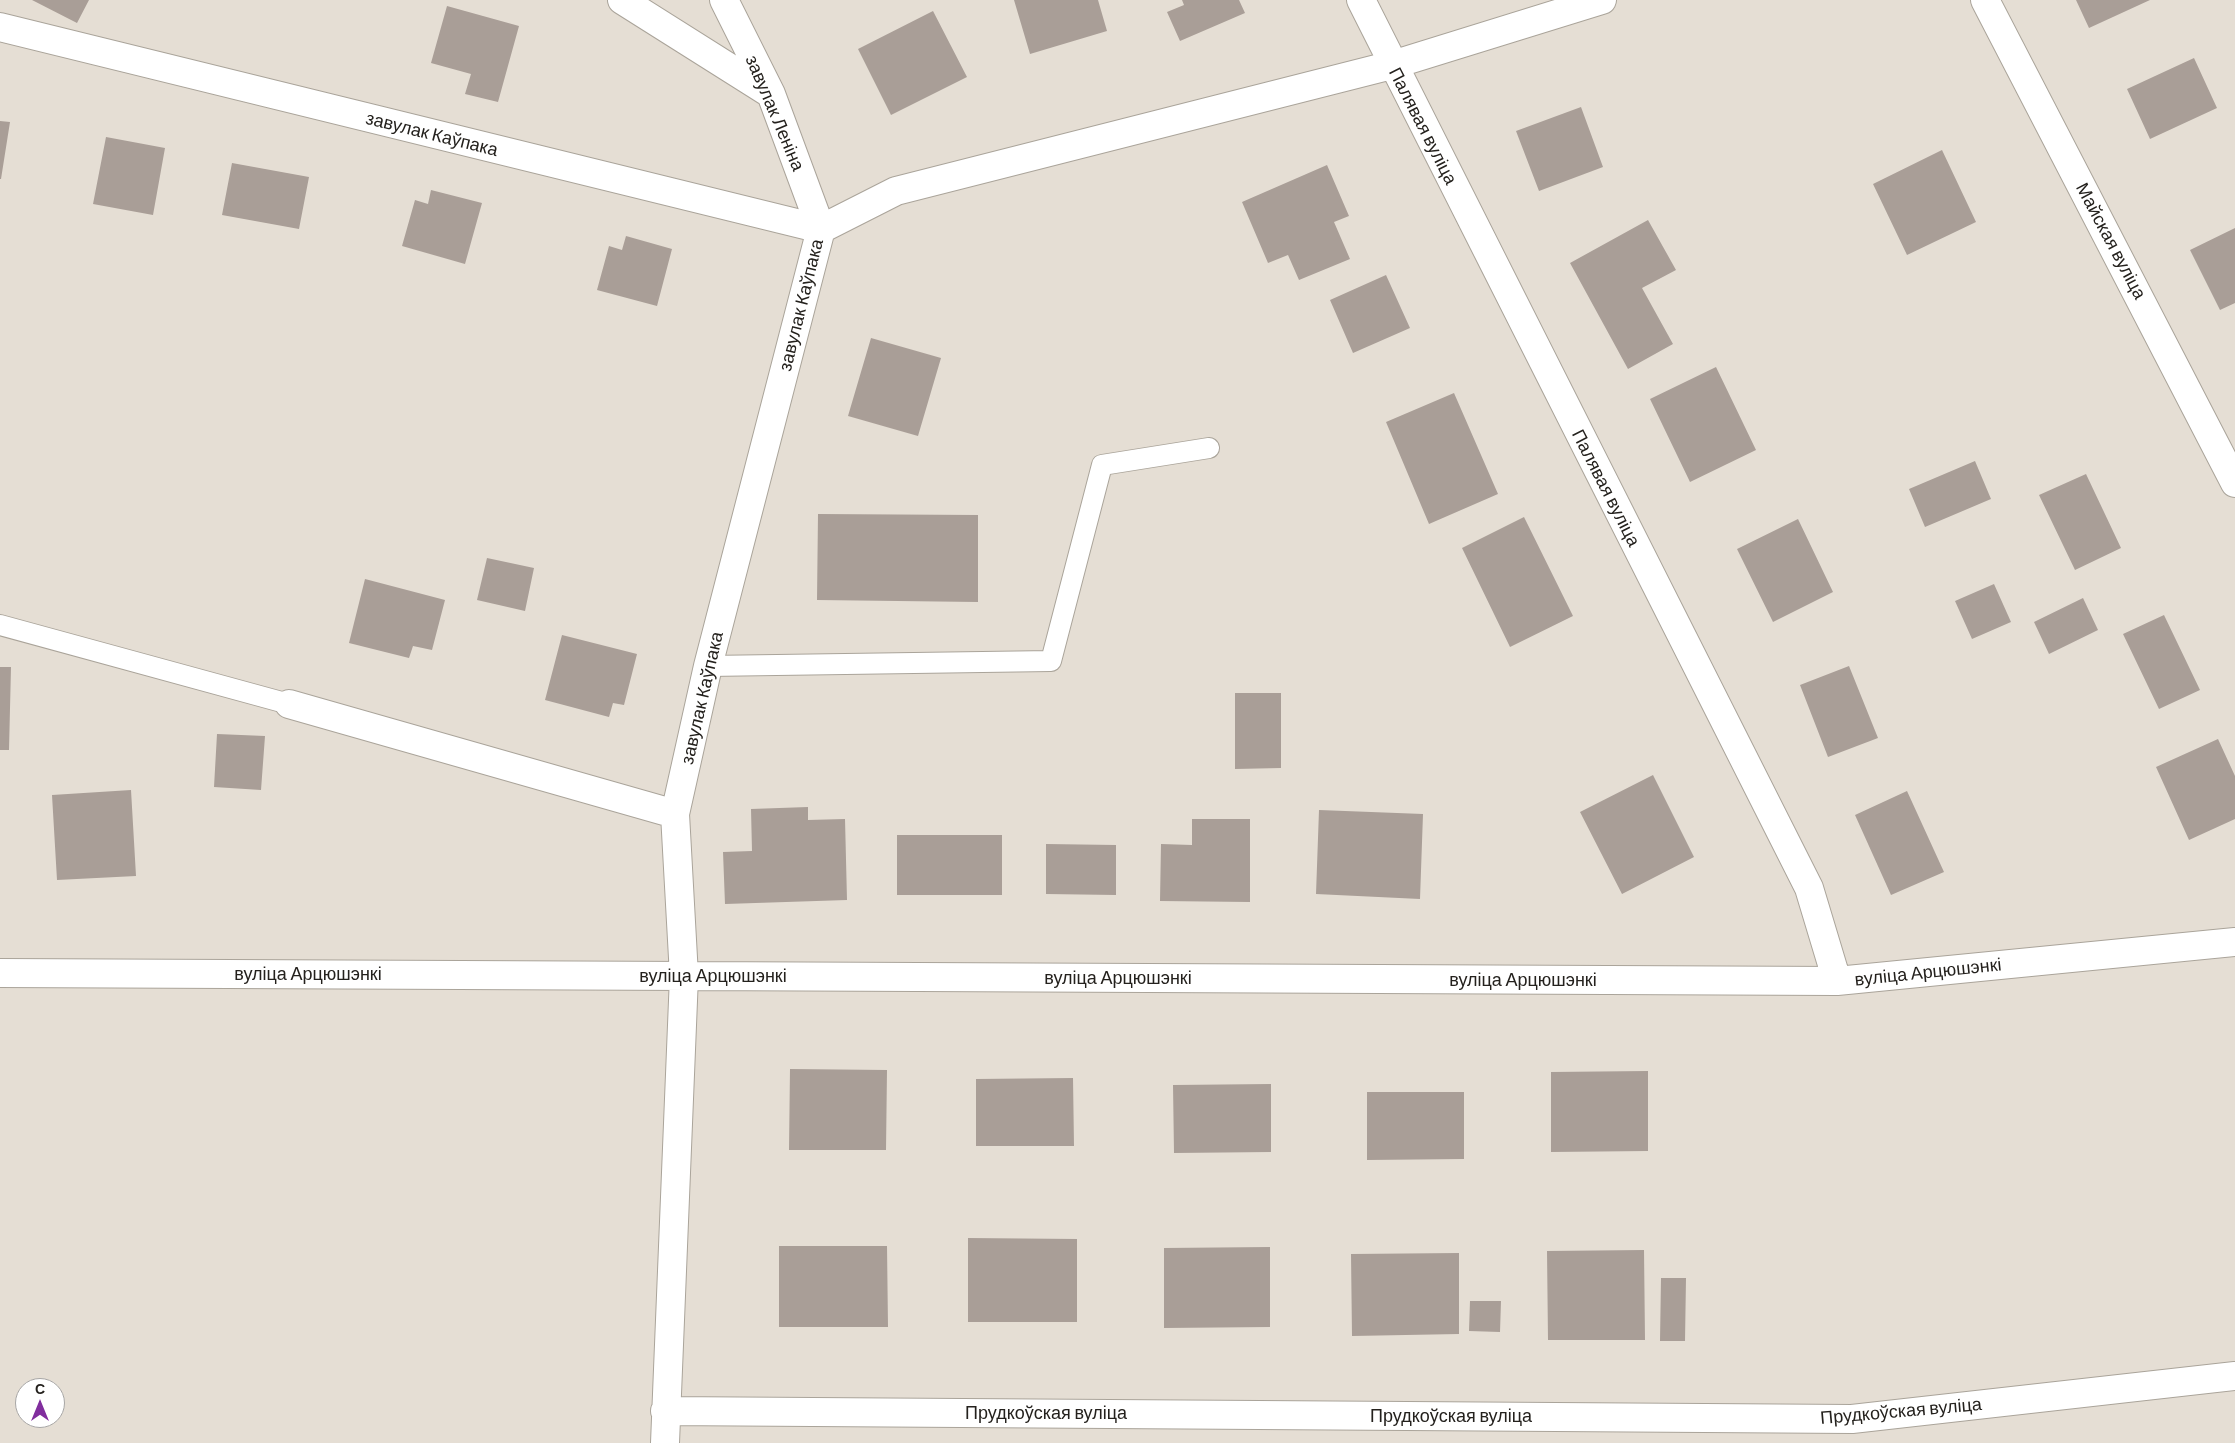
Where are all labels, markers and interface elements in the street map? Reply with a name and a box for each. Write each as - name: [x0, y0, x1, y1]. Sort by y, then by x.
- street label: завулак Леніна: [741, 52, 809, 174]
- street label: Палявая вуліца: [1384, 64, 1462, 188]
- street label: завулак Каўпака: [364, 107, 500, 161]
- street label: Майская вуліца: [2071, 179, 2151, 303]
- street label: завулак Каўпака: [774, 237, 828, 373]
- street label: Палявая вуліца: [1567, 426, 1645, 550]
- street label: завулак Каўпака: [676, 630, 728, 766]
- street label: вуліца Арцюшэнкі: [1854, 954, 2002, 990]
- street label: вуліца Арцюшэнкі: [234, 963, 382, 985]
- street label: вуліца Арцюшэнкі: [639, 965, 787, 987]
- street label: вуліца Арцюшэнкі: [1044, 967, 1192, 989]
- street label: вуліца Арцюшэнкі: [1449, 969, 1597, 991]
- north arrow: [15, 1378, 65, 1428]
- text: С: [35, 1380, 45, 1397]
- street label: Прудкоўская вуліца: [1819, 1393, 1983, 1429]
- street label: Прудкоўская вуліца: [965, 1402, 1127, 1424]
- street label: Прудкоўская вуліца: [1370, 1405, 1532, 1427]

